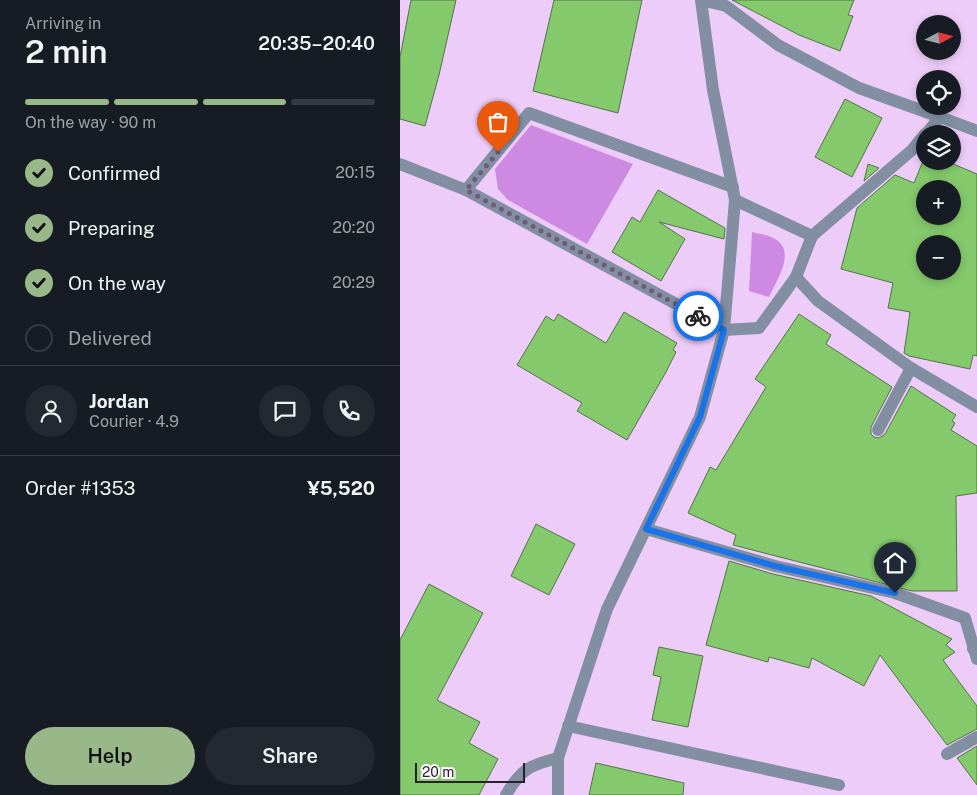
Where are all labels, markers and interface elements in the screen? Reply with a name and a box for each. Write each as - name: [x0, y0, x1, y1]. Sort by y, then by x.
- text: Arriving in: [25, 14, 101, 33]
- north arrow: [916, 15, 961, 60]
- map controls: [916, 15, 961, 280]
- text: 20:35–20:40: [258, 32, 375, 54]
- text: 2 min: [25, 33, 108, 70]
- button: locate: [916, 70, 961, 115]
- pin: [477, 101, 519, 152]
- icon: bag: [484, 108, 512, 136]
- text: On the way · 90 m: [25, 113, 156, 132]
- button: layers: [916, 125, 961, 170]
- icon: check: [25, 159, 53, 187]
- text: Confirmed: [68, 162, 161, 184]
- text: 20:15: [335, 163, 375, 182]
- button: +: [916, 180, 961, 225]
- icon: check: [25, 214, 53, 242]
- text: Preparing: [68, 217, 155, 239]
- text: 20:20: [332, 218, 375, 237]
- button: −: [916, 235, 961, 280]
- icon: check: [25, 269, 53, 297]
- text: On the way: [68, 272, 166, 294]
- text: 20:29: [332, 273, 375, 292]
- courier: [673, 291, 723, 341]
- icon: bike: [684, 302, 712, 330]
- text: Delivered: [68, 327, 152, 349]
- button: person: [25, 385, 77, 437]
- button: chat: [259, 385, 311, 437]
- button: phone: [323, 385, 375, 437]
- text: Jordan: [89, 390, 149, 412]
- text: Courier · 4.9: [89, 412, 179, 431]
- text: Order #1353: [25, 477, 136, 499]
- text: ¥5,520: [307, 477, 375, 499]
- pin: [874, 542, 916, 593]
- icon: home: [881, 549, 909, 577]
- button: Help: [25, 727, 195, 785]
- button: Share: [205, 727, 375, 785]
- scale bar: [415, 760, 525, 783]
- text: 20 m: [422, 764, 454, 780]

